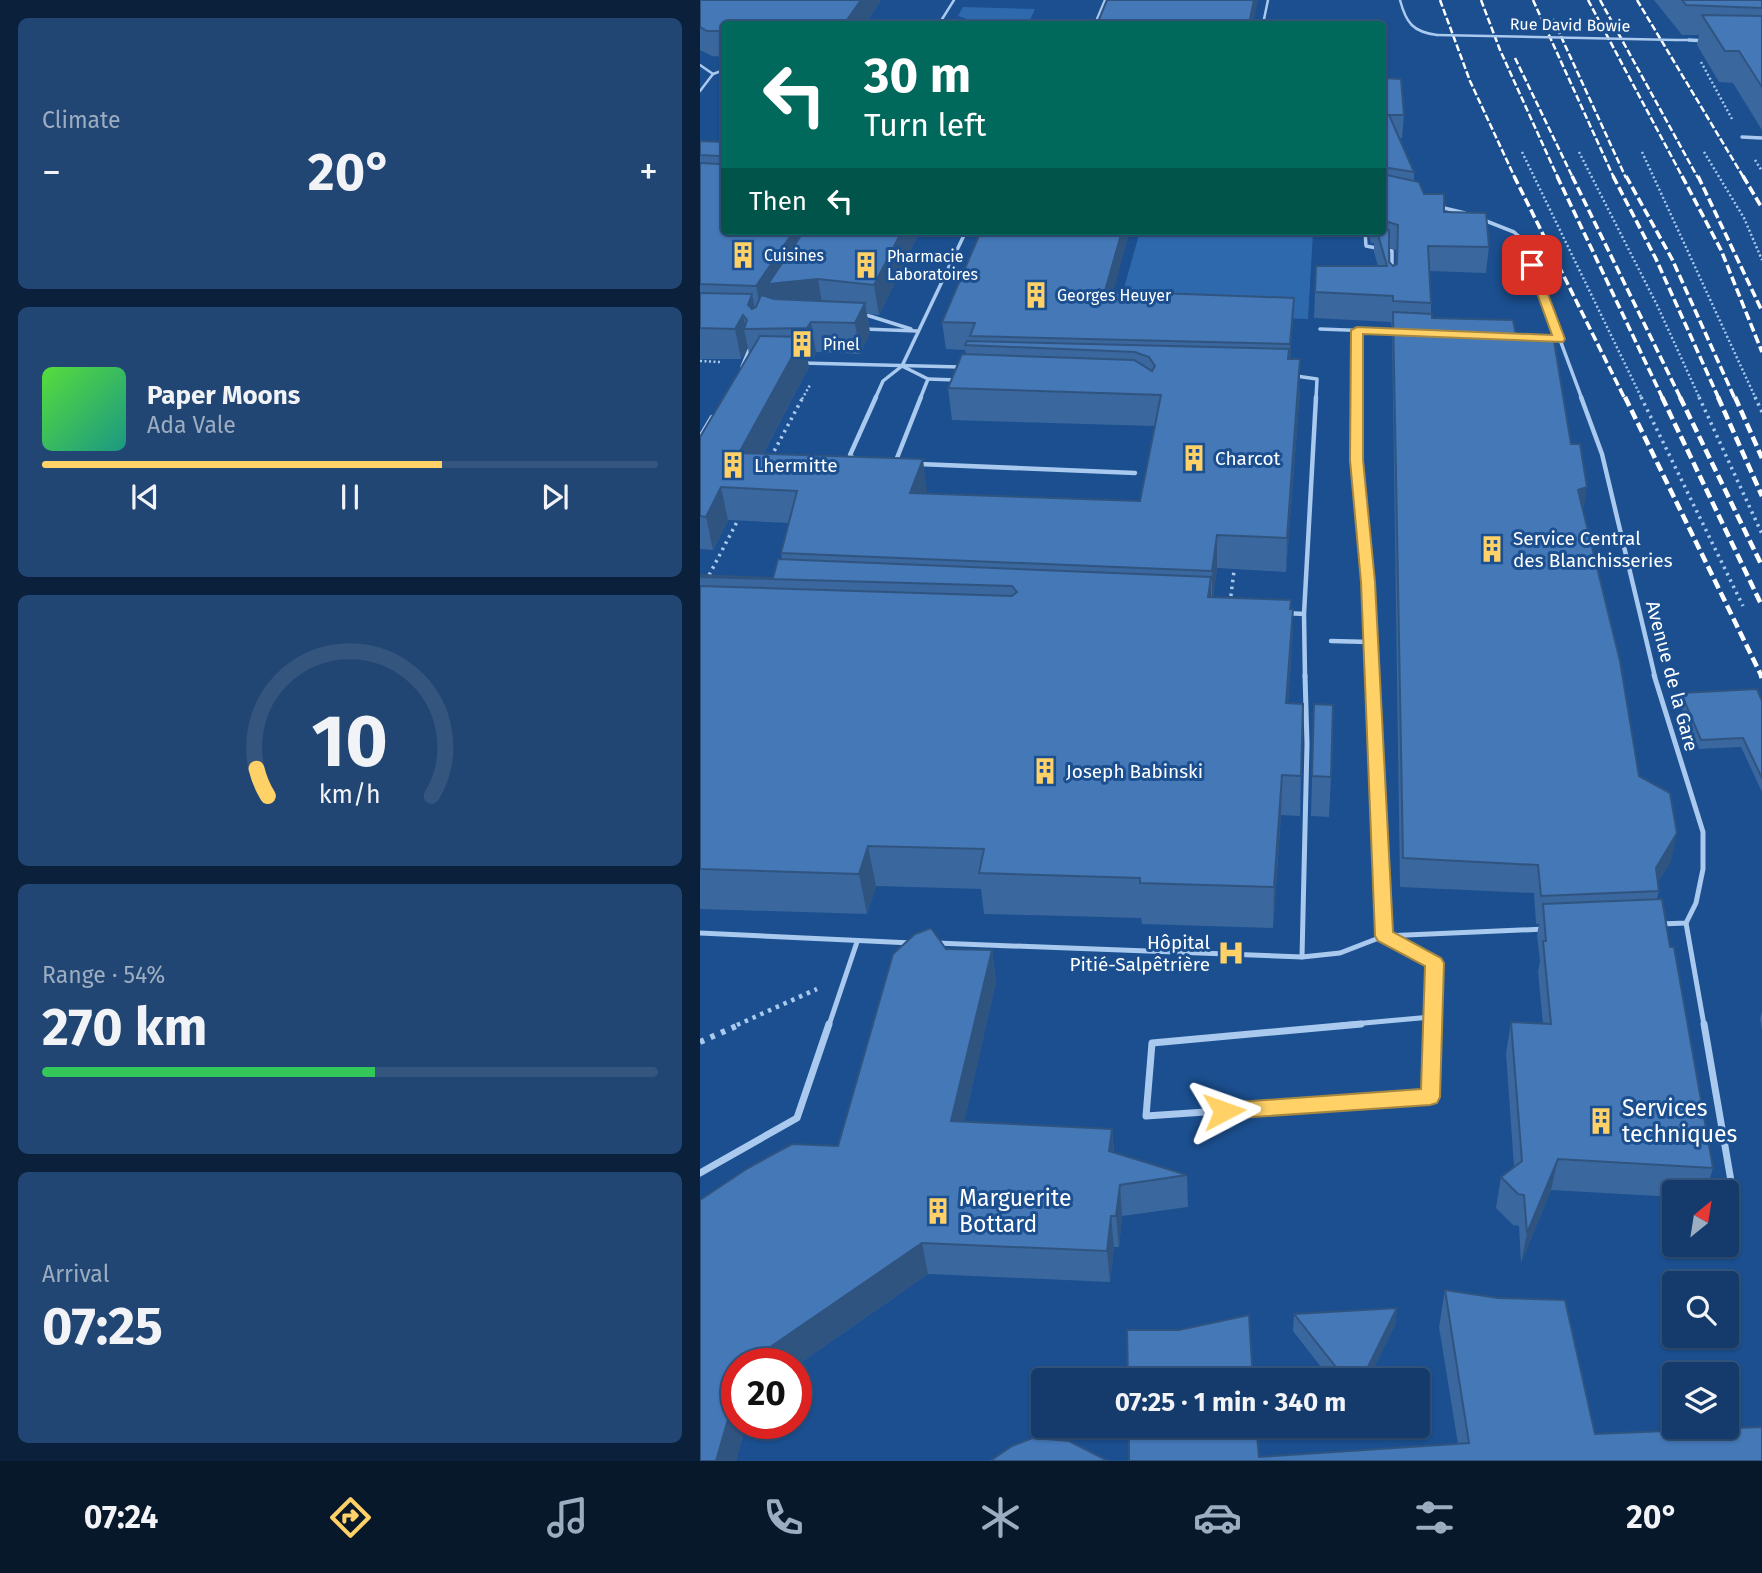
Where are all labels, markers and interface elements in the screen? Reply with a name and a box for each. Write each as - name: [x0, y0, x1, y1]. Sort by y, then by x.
- street label: Rue David Bowie: [1510, 14, 1630, 36]
- text: 30 m: [864, 46, 971, 105]
- icon: left: [749, 49, 840, 140]
- text: Climate: [42, 106, 121, 134]
- text: Turn left: [864, 106, 986, 144]
- text: 20°: [308, 141, 392, 204]
- text: −: [42, 149, 61, 195]
- text: +: [639, 149, 658, 195]
- icon: left: [821, 182, 859, 220]
- text: Then: [749, 186, 807, 217]
- pin: [1502, 235, 1562, 295]
- building icon: Cuisines: [728, 240, 758, 270]
- place label: Cuisines: [764, 246, 824, 265]
- icon: arrive: [1513, 246, 1551, 284]
- place label: Pharmacie Laboratoires: [887, 247, 978, 284]
- building icon: Pharmacie Laboratoires: [851, 250, 881, 280]
- building icon: Georges Heuyer: [1021, 280, 1051, 310]
- place label: Georges Heuyer: [1057, 286, 1172, 305]
- building icon: Pinel: [787, 329, 817, 359]
- place label: Pinel: [823, 335, 860, 354]
- text: Paper Moons: [147, 380, 300, 411]
- text: Ada Vale: [147, 411, 236, 439]
- building icon: Charcot: [1179, 443, 1209, 473]
- place label: Charcot: [1215, 447, 1280, 470]
- building icon: Lhermitte: [718, 450, 748, 480]
- place label: Lhermitte: [754, 454, 838, 477]
- icon: previous: [126, 478, 164, 516]
- icon: pause: [331, 478, 369, 516]
- icon: next: [536, 478, 574, 516]
- place label: Service Central des Blanchisseries: [1513, 527, 1673, 572]
- building icon: Service Central des Blanchisseries: [1477, 534, 1507, 564]
- street label: Avenue de la Gare: [1641, 598, 1703, 754]
- text: 10: [312, 699, 388, 786]
- building icon: Joseph Babinski: [1030, 756, 1060, 786]
- place label: Joseph Babinski: [1066, 760, 1203, 783]
- text: km/h: [319, 780, 381, 810]
- place label: Hôpital Pitié-Salpêtrière: [1069, 931, 1210, 976]
- hospital icon: Hôpital Pitié-Salpêtrière: [1216, 938, 1246, 968]
- text: Range · 54%: [42, 961, 165, 989]
- text: 270 km: [42, 996, 208, 1059]
- position arrow: [1187, 1074, 1261, 1148]
- place label: Services techniques: [1622, 1094, 1737, 1148]
- building icon: Services techniques: [1586, 1106, 1616, 1136]
- north arrow: [1662, 1180, 1740, 1256]
- map controls: [1662, 1180, 1739, 1439]
- place label: Marguerite Bottard: [959, 1184, 1071, 1238]
- building icon: Marguerite Bottard: [923, 1196, 953, 1226]
- text: Arrival: [42, 1260, 109, 1288]
- button: search: [1662, 1271, 1739, 1348]
- text: 07:25: [42, 1295, 163, 1358]
- speed limit sign: 20: [721, 1348, 812, 1439]
- button: layers: [1662, 1362, 1739, 1439]
- text: 07:25 · 1 min · 340 m: [1115, 1387, 1346, 1418]
- icon: directions: [326, 1493, 375, 1542]
- icon: music: [543, 1493, 592, 1542]
- icon: phone: [759, 1493, 808, 1542]
- icon: climate: [976, 1493, 1025, 1542]
- icon: car: [1193, 1493, 1242, 1542]
- icon: filters: [1410, 1493, 1459, 1542]
- text: 07:24: [84, 1498, 158, 1536]
- text: 20°: [1626, 1498, 1678, 1536]

